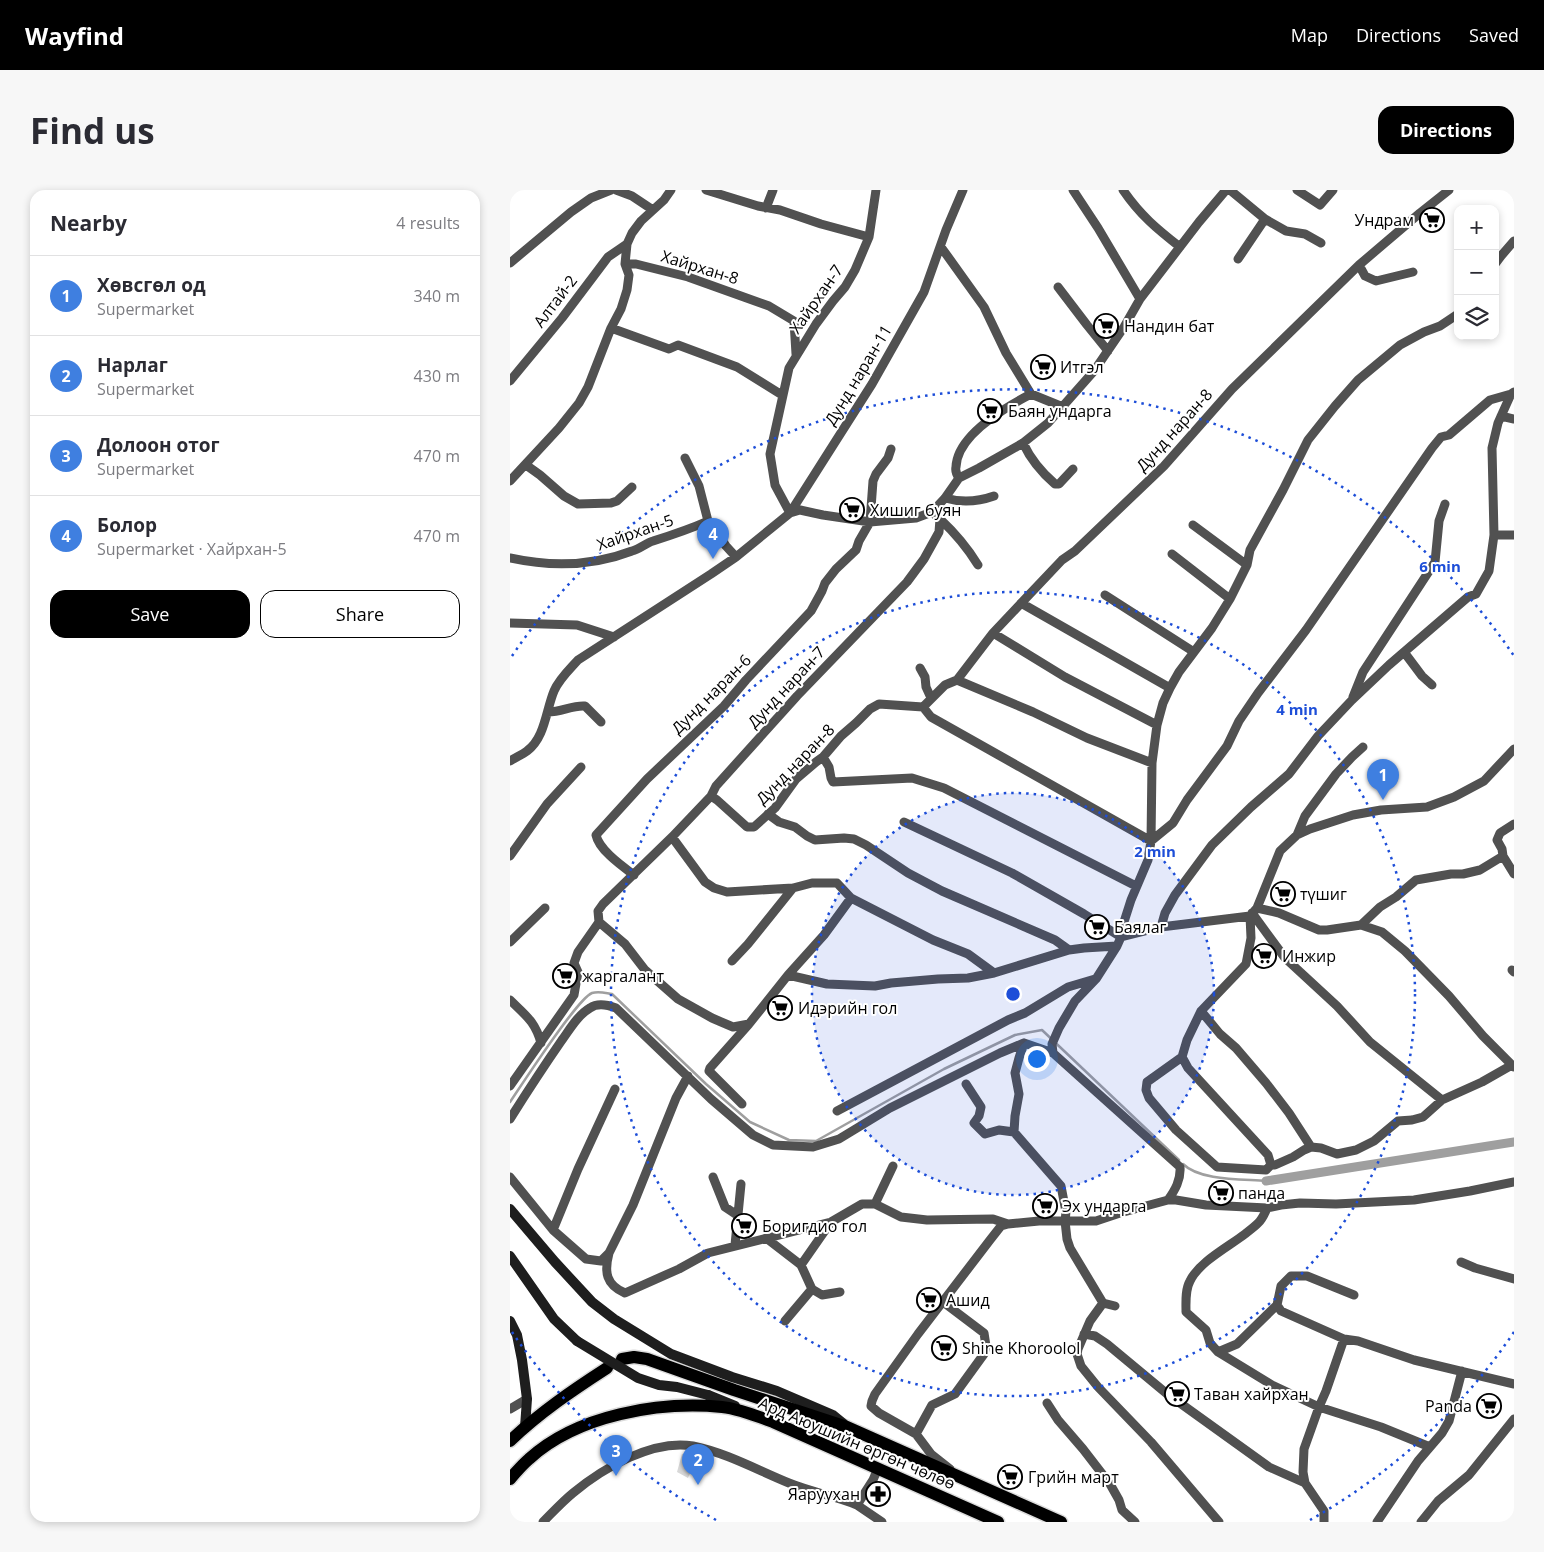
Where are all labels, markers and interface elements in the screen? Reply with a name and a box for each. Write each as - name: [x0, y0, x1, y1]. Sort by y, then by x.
- text: Wayfind: [25, 19, 124, 52]
- text: Map: [1291, 23, 1328, 47]
- text: Directions: [1356, 23, 1441, 47]
- text: Saved: [1469, 23, 1519, 47]
- button: Directions: [1378, 106, 1514, 154]
- text: Find us: [30, 107, 155, 154]
- map controls: [1454, 205, 1499, 340]
- button: +: [1454, 205, 1499, 250]
- supermarket icon: Ундрам: [1419, 207, 1445, 233]
- text: Nearby: [50, 209, 127, 237]
- place label: Ундрам: [1354, 209, 1414, 231]
- text: 4 results: [396, 212, 460, 234]
- street label: Хайрхан-8: [659, 245, 741, 289]
- button: −: [1454, 250, 1499, 295]
- street label: Хайрхан-7: [784, 260, 848, 338]
- street label: Алтай-2: [528, 270, 582, 332]
- text: Хөвсгөл од: [97, 272, 206, 298]
- text: 1: [61, 285, 71, 307]
- text: 340 m: [414, 285, 460, 307]
- button: layers: [1454, 295, 1499, 340]
- text: Supermarket: [97, 298, 194, 320]
- supermarket icon: Нандин бат: [1093, 313, 1119, 339]
- place label: Нандин бат: [1124, 315, 1215, 337]
- street label: Дунд наран-11: [819, 321, 897, 429]
- text: Нарлаг: [97, 352, 168, 378]
- supermarket icon: Итгэл: [1030, 354, 1056, 380]
- place label: Итгэл: [1060, 356, 1104, 378]
- text: 2: [61, 365, 71, 387]
- text: 430 m: [414, 365, 460, 387]
- text: Supermarket: [97, 378, 194, 400]
- street label: Дунд наран-8: [1131, 384, 1217, 476]
- supermarket icon: Баян ундарга: [977, 398, 1003, 424]
- place label: Баян ундарга: [1008, 400, 1112, 422]
- text: Долоон отог: [97, 432, 220, 458]
- text: 3: [61, 445, 71, 467]
- text: 470 m: [414, 445, 460, 467]
- text: Supermarket: [97, 458, 194, 480]
- supermarket icon: Хишиг буян: [839, 497, 865, 523]
- place label: Хишиг буян: [870, 499, 961, 521]
- street label: Хайрхан-5: [594, 509, 676, 555]
- text: Болор: [97, 512, 157, 538]
- pin: 4: [697, 518, 729, 559]
- text: 4: [61, 525, 71, 547]
- text: 470 m: [414, 525, 460, 547]
- text: Supermarket · Хайрхан-5: [97, 538, 287, 560]
- text: 6 min: [1419, 556, 1461, 576]
- button: Save: [50, 590, 250, 638]
- button: Share: [260, 590, 460, 638]
- street label: Дунд наран-7: [742, 641, 830, 733]
- street label: Дунд наран-6: [666, 649, 756, 739]
- text: 4 min: [1276, 699, 1318, 719]
- street label: Дунд наран-8: [751, 719, 839, 809]
- pin: 1: [1367, 759, 1399, 800]
- text: 2 min: [1134, 841, 1176, 861]
- supermarket icon: түшиг: [1270, 881, 1296, 907]
- place label: түшиг: [1300, 883, 1347, 905]
- supermarket icon: Баялаг: [1084, 914, 1110, 940]
- place label: Баялаг: [1114, 916, 1167, 938]
- supermarket icon: Инжир: [1251, 943, 1277, 969]
- place label: Инжир: [1282, 945, 1336, 967]
- supermarket icon: жаргалант: [552, 963, 578, 989]
- place label: жаргалант: [582, 965, 664, 987]
- centre of rings: [1004, 985, 1022, 1003]
- supermarket icon: Идэрийн гол: [767, 995, 793, 1021]
- place label: Идэрийн гол: [798, 997, 897, 1019]
- your location: [1024, 1046, 1050, 1072]
- supermarket icon: панда: [1208, 1180, 1234, 1206]
- place label: панда: [1238, 1182, 1285, 1204]
- supermarket icon: Эх ундарга: [1032, 1193, 1058, 1219]
- place label: Эх ундарга: [1062, 1195, 1146, 1217]
- supermarket icon: Боригдио гол: [731, 1213, 757, 1239]
- place label: Боригдио гол: [762, 1215, 867, 1237]
- supermarket icon: Ашид: [916, 1287, 942, 1313]
- place label: Ашид: [946, 1289, 990, 1311]
- supermarket icon: Shine Khoroolol: [931, 1335, 957, 1361]
- place label: Shine Khoroolol: [962, 1337, 1080, 1359]
- supermarket icon: Таван хайрхан: [1164, 1381, 1190, 1407]
- place label: Таван хайрхан: [1194, 1383, 1309, 1405]
- street label: Ард Аюушийн өргөн чөлөө: [755, 1392, 959, 1494]
- supermarket icon: Panda: [1476, 1393, 1502, 1419]
- place label: Panda: [1425, 1395, 1472, 1417]
- pin: 3: [600, 1435, 632, 1476]
- pin: 2: [682, 1444, 714, 1485]
- supermarket icon: Грийн март: [997, 1464, 1023, 1490]
- place label: Грийн март: [1028, 1466, 1119, 1488]
- pharmacy icon: Яаруухан: [865, 1481, 891, 1507]
- place label: Яаруухан: [788, 1483, 860, 1505]

